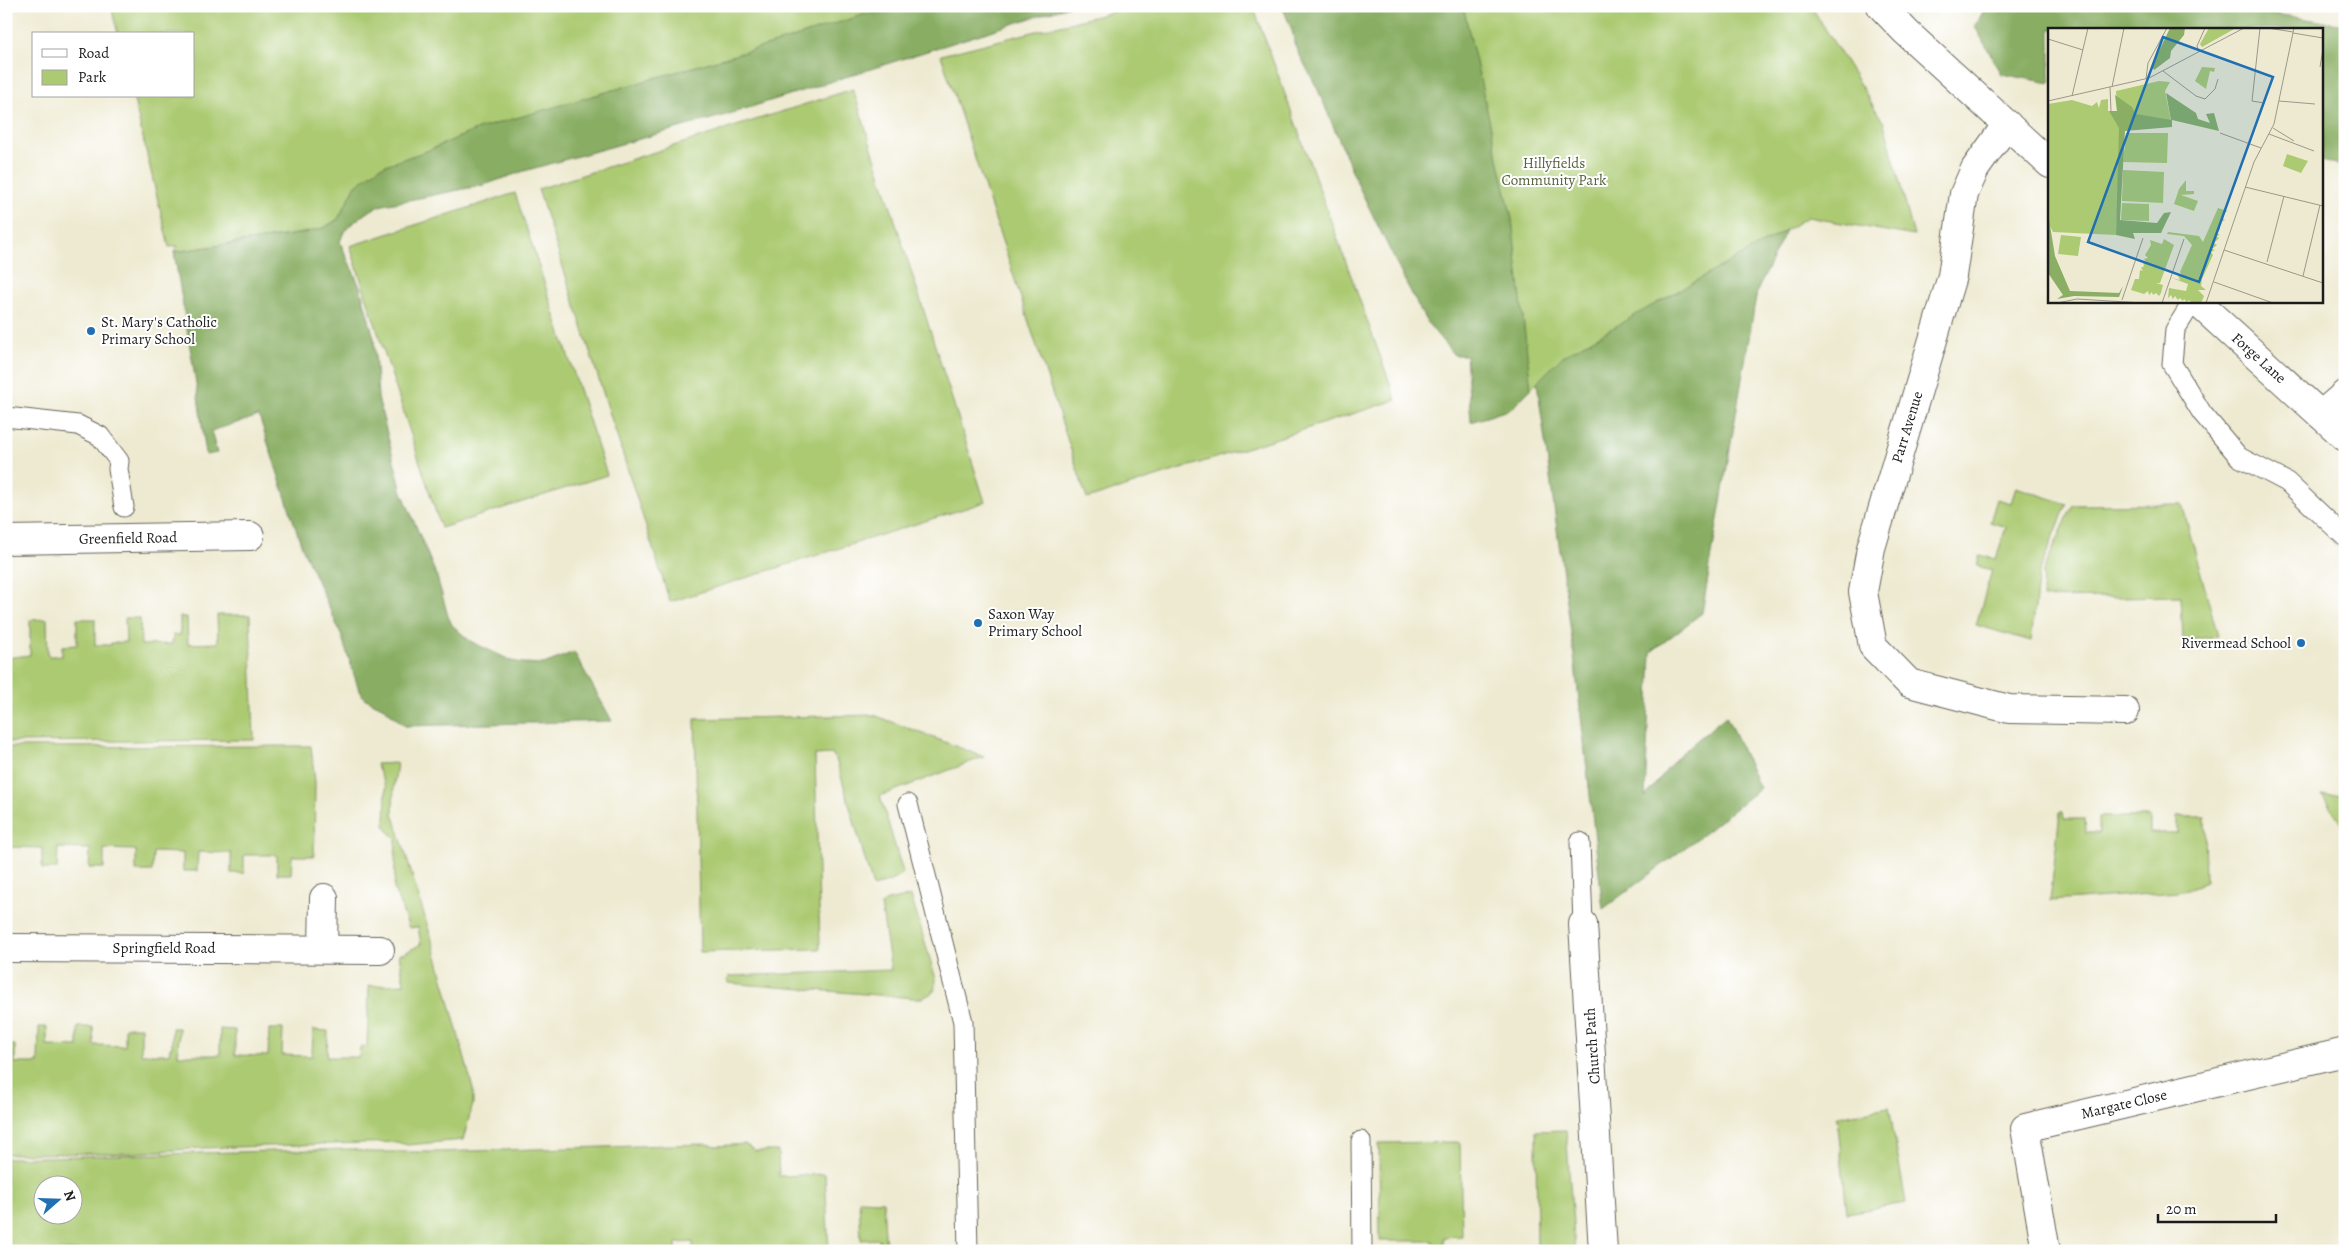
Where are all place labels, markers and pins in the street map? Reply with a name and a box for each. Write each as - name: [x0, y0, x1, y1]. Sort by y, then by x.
- place label: St. Mary's Catholic Primary School: [101, 312, 217, 349]
- marker: St. Mary's Catholic Primary School: [85, 325, 97, 337]
- place label: Saxon Way Primary School: [988, 604, 1082, 641]
- marker: Saxon Way Primary School: [972, 617, 984, 629]
- place label: Rivermead School: [2181, 633, 2291, 653]
- marker: Rivermead School: [2295, 637, 2307, 649]

